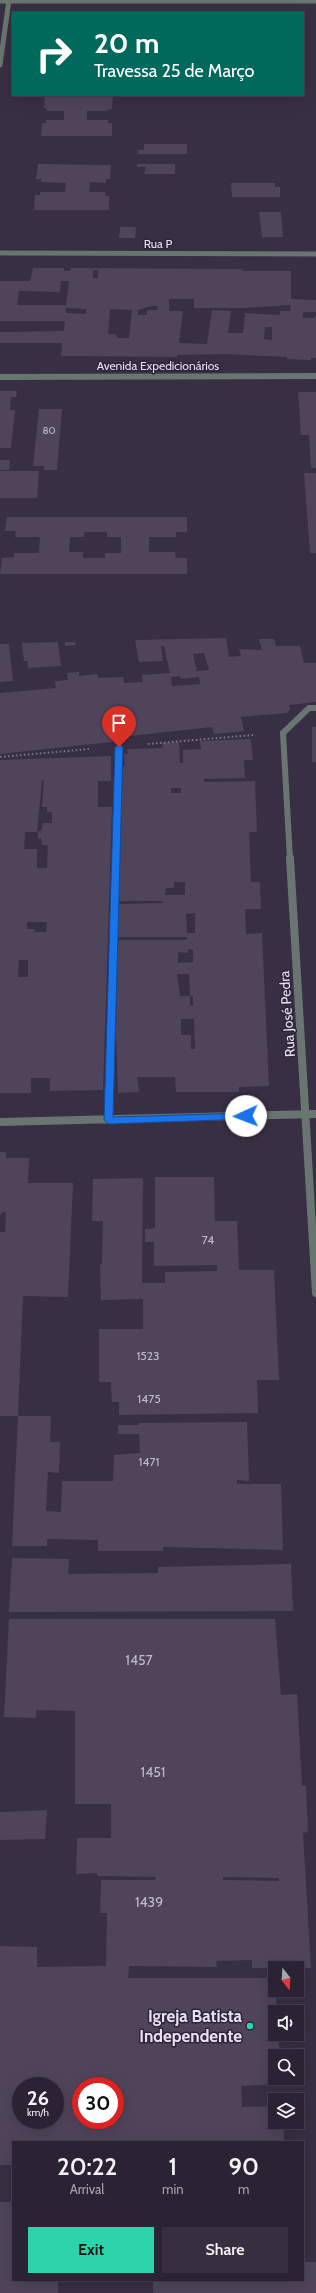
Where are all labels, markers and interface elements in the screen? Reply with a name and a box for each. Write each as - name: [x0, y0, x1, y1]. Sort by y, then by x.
- text: 20 m: [94, 26, 159, 60]
- icon: right: [28, 28, 80, 80]
- text: Travessa 25 de Março: [94, 60, 254, 82]
- street label: Rua P: [144, 236, 172, 251]
- street label: Avenida Expedicionários: [97, 358, 219, 373]
- house number: 80: [42, 424, 56, 437]
- pin: [102, 706, 136, 747]
- icon: arrive: [108, 712, 130, 734]
- street label: Rua José Pedra: [275, 970, 299, 1058]
- position arrow: [225, 1095, 267, 1137]
- house number: 74: [202, 1232, 214, 1247]
- house number: 1523: [136, 1348, 160, 1363]
- house number: 1475: [137, 1391, 161, 1406]
- house number: 1471: [139, 1454, 159, 1469]
- house number: 1457: [125, 1651, 153, 1669]
- house number: 1451: [141, 1763, 165, 1781]
- house number: 1439: [135, 1893, 163, 1911]
- north arrow: [268, 1961, 304, 1997]
- map controls: [268, 1961, 304, 2129]
- button: sound: [268, 2005, 304, 2041]
- place label: Igreja Batista Independente: [139, 2006, 243, 2046]
- marker: Igreja Batista Independente: [245, 2021, 255, 2031]
- button: search: [268, 2049, 304, 2085]
- speed limit sign: 30: [72, 2077, 124, 2129]
- text: 26: [27, 2086, 49, 2110]
- button: layers: [268, 2093, 304, 2129]
- text: km/h: [27, 2106, 49, 2119]
- text: 20:22: [57, 2152, 117, 2181]
- text: 1: [169, 2152, 177, 2181]
- text: 90: [229, 2152, 259, 2181]
- text: Arrival: [70, 2181, 104, 2197]
- text: min: [162, 2181, 184, 2197]
- text: m: [238, 2181, 249, 2197]
- button: Exit: [28, 2227, 154, 2273]
- button: Share: [162, 2227, 288, 2273]

